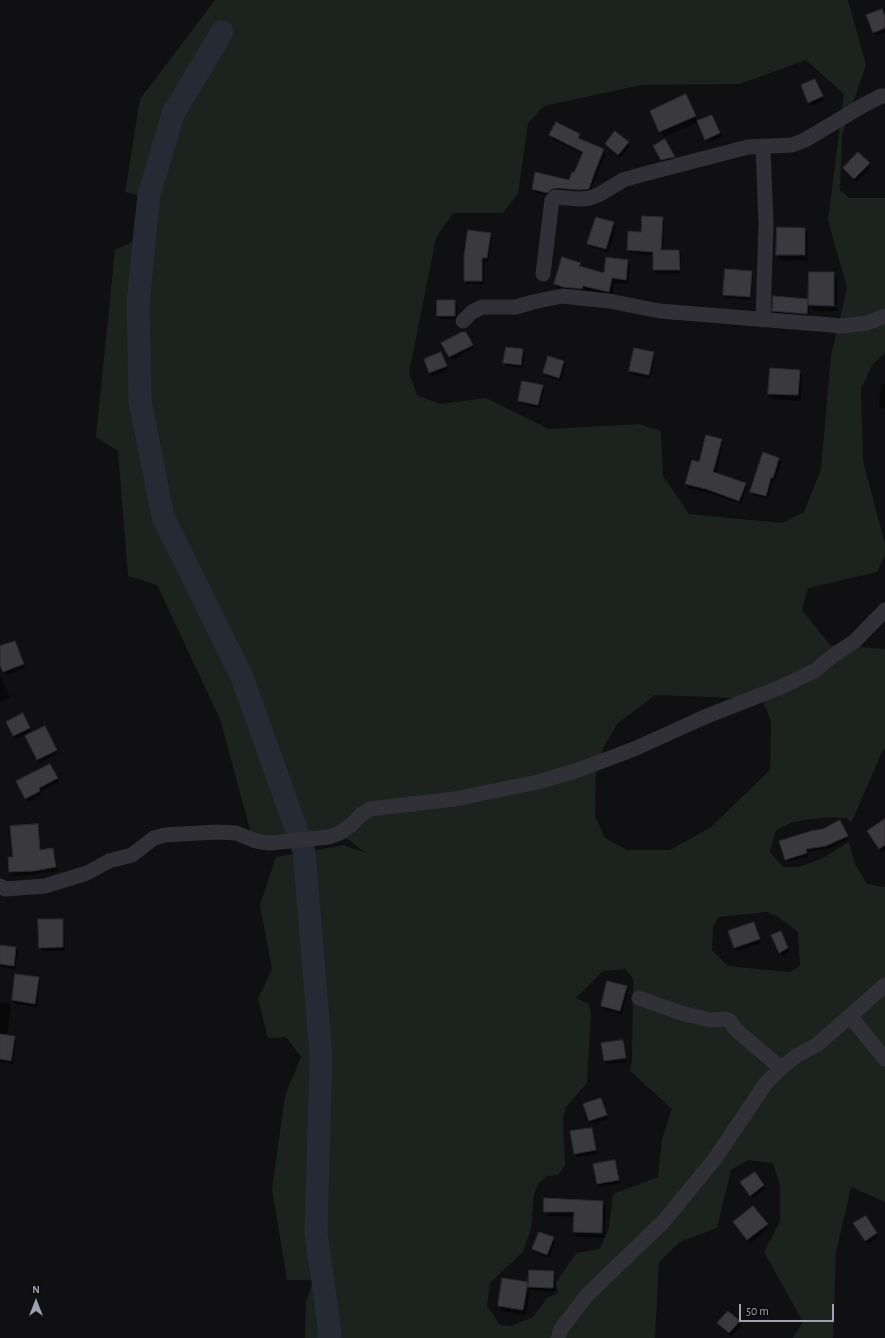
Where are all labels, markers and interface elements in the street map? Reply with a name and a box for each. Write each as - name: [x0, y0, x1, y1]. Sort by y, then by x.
- north arrow: [16, 1282, 56, 1322]
- text: N: [32, 1284, 40, 1295]
- scale bar: [741, 1296, 836, 1322]
- text: 50 m: [746, 1305, 769, 1317]

